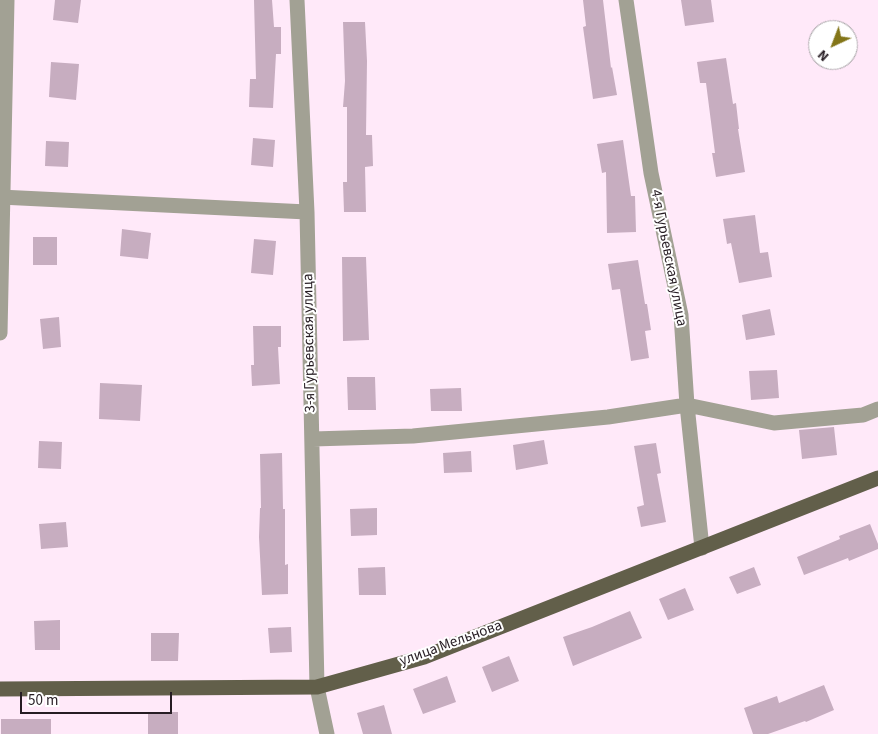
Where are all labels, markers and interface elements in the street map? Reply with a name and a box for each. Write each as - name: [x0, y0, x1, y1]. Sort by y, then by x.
- north arrow: [808, 20, 858, 70]
- text: N: [813, 45, 834, 66]
- street label: 4-я Гурьевская улица: [646, 188, 690, 328]
- street label: 3-я Гурьевская улица: [300, 273, 320, 413]
- street label: улица Мельнова: [397, 617, 505, 671]
- scale bar: [22, 682, 175, 714]
- text: 50 m: [28, 690, 58, 711]

